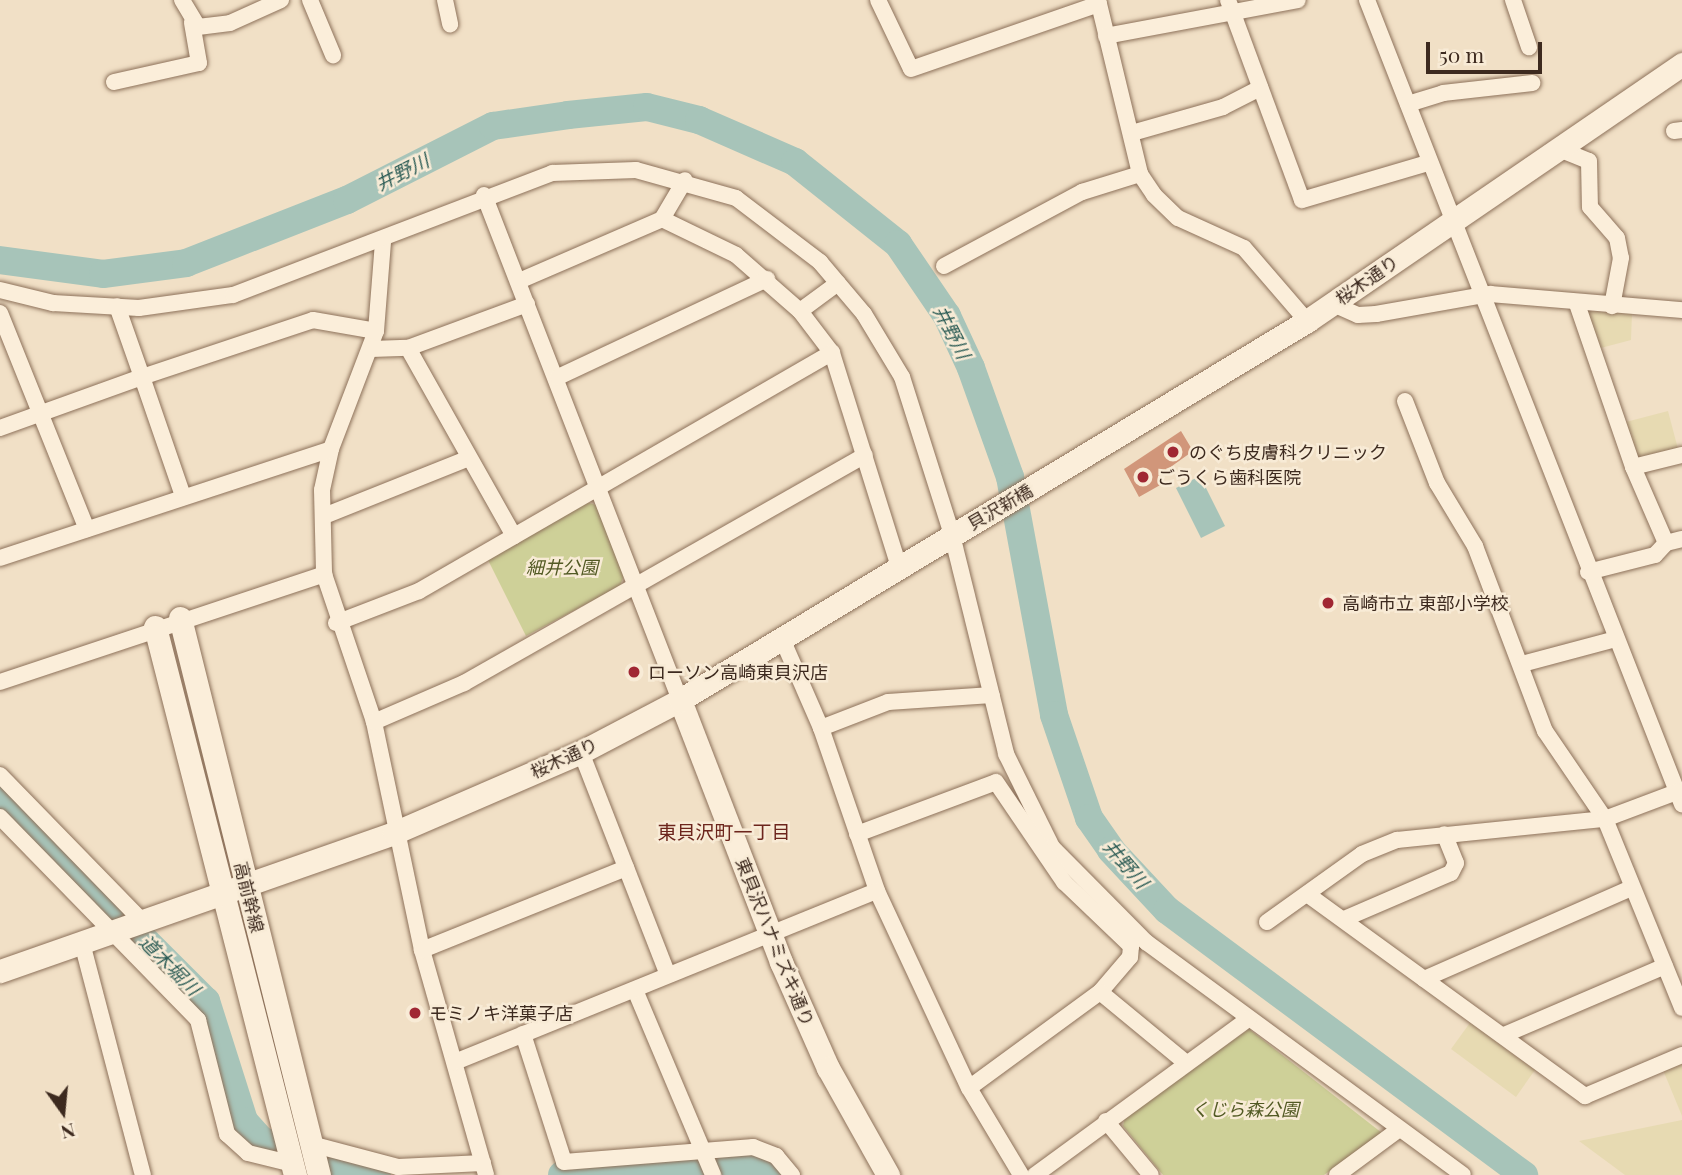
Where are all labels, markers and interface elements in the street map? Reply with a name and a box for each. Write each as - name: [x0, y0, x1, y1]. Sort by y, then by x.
- scale bar: [1430, 28, 1546, 72]
- text: 50 m: [1439, 40, 1484, 68]
- water label: 井野川: [371, 149, 433, 195]
- street label: 桜木通り: [1331, 251, 1403, 309]
- water label: 井野川: [929, 301, 975, 363]
- place label: のぐち皮膚科クリニック: [1189, 441, 1387, 463]
- marker: のぐち皮膚科クリニック: [1163, 442, 1183, 462]
- place label: ごうくら歯科医院: [1157, 466, 1301, 488]
- marker: ごうくら歯科医院: [1135, 469, 1151, 485]
- street label: 貝沢新橋: [963, 480, 1037, 534]
- park label: 細井公園: [526, 556, 598, 578]
- place label: 高崎市立 東部小学校: [1342, 592, 1508, 614]
- marker: 高崎市立 東部小学校: [1320, 595, 1336, 611]
- place label: ローソン高崎東貝沢店: [648, 661, 828, 683]
- marker: ローソン高崎東貝沢店: [626, 664, 642, 680]
- street label: 桜木通り: [527, 733, 601, 783]
- district label: 東貝沢町一丁目: [658, 821, 790, 843]
- water label: 井野川: [1099, 835, 1153, 893]
- street label: 東貝沢ハナミズキ通り: [731, 855, 819, 1029]
- street label: 高前幹線: [230, 859, 268, 935]
- water label: 道木堀川: [135, 930, 205, 1000]
- place label: モミノキ洋菓子店: [429, 1002, 573, 1024]
- marker: モミノキ洋菓子店: [407, 1005, 423, 1021]
- north arrow: [28, 1077, 98, 1147]
- park label: くじら森公園: [1191, 1098, 1299, 1120]
- text: N: [58, 1118, 78, 1147]

